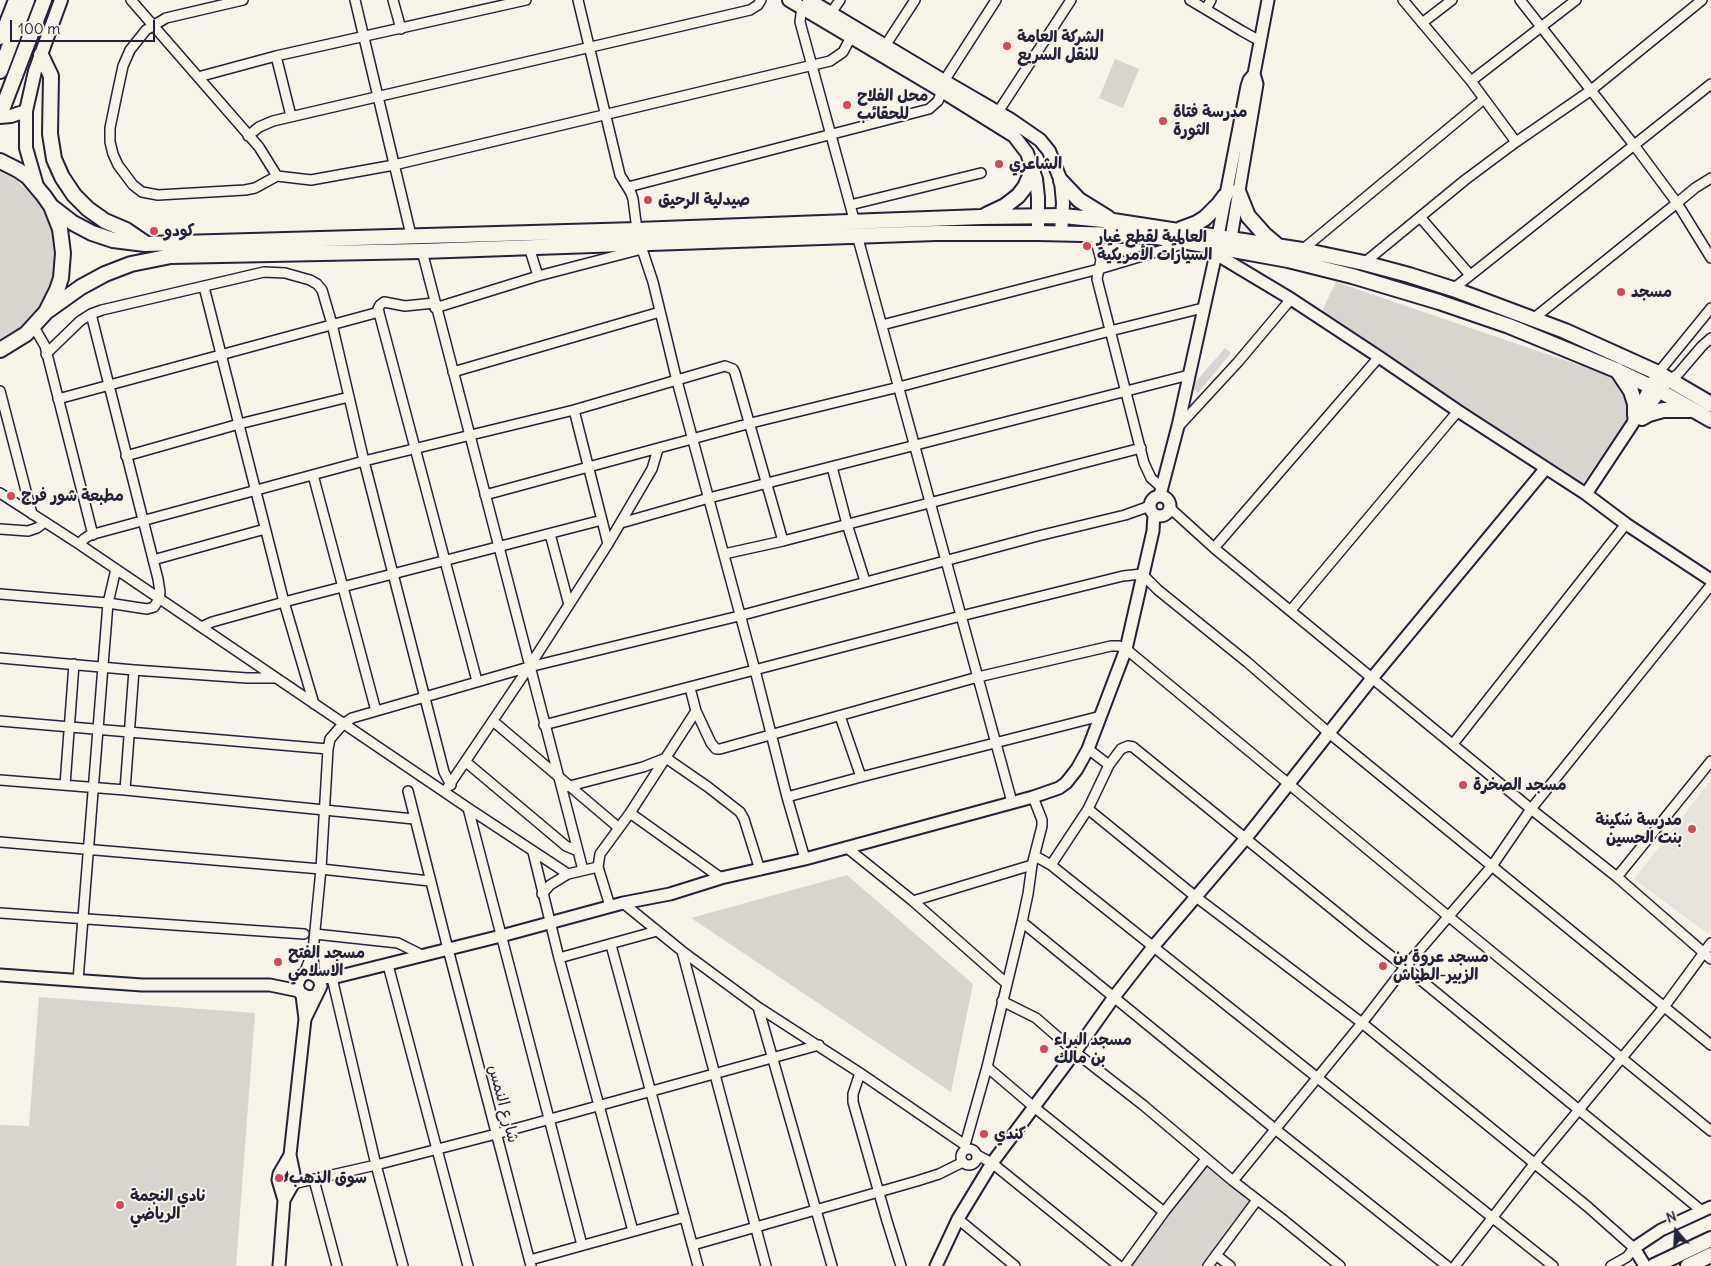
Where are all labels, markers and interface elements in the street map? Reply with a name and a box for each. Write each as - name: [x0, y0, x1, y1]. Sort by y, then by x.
- scale bar: [12, 10, 158, 42]
- text: 100 m: [18, 19, 60, 38]
- place label: الشركة العامة للنقل السريع: [1017, 27, 1104, 65]
- marker: الشركة العامة للنقل السريع: [1001, 40, 1013, 52]
- place label: محل الفلاح للحقائب: [857, 86, 928, 124]
- marker: محل الفلاح للحقائب: [841, 99, 853, 111]
- place label: مدرسة فتاة الثورة: [1173, 102, 1248, 140]
- marker: مدرسة فتاة الثورة: [1157, 115, 1169, 127]
- place label: الشاعري: [1009, 154, 1062, 174]
- marker: الشاعري: [993, 158, 1005, 170]
- place label: صيدلية الرحيق: [658, 190, 750, 210]
- marker: صيدلية الرحيق: [642, 194, 654, 206]
- place label: كودو: [164, 221, 195, 241]
- marker: كودو: [148, 225, 160, 237]
- place label: العالمية لقطع غيار السيارات الأمريكية: [1097, 227, 1212, 265]
- marker: العالمية لقطع غيار السيارات الأمريكية: [1081, 240, 1093, 252]
- place label: مسجد: [1631, 282, 1672, 302]
- marker: مسجد: [1615, 286, 1627, 298]
- place label: مطبعة شور فرج: [21, 486, 124, 506]
- marker: مطبعة شور فرج: [5, 490, 17, 502]
- place label: مسجد الصخرة: [1473, 775, 1567, 795]
- marker: مسجد الصخرة: [1457, 779, 1469, 791]
- place label: مدرسة سُكينة بنت الحسين: [1595, 810, 1682, 848]
- marker: مدرسة سُكينة بنت الحسين: [1686, 823, 1698, 835]
- place label: مسجد الفتح الاسلامي: [288, 943, 365, 981]
- place label: مسجد عروة بن الزبير-الطياش: [1393, 947, 1489, 985]
- marker: مسجد الفتح الاسلامي: [272, 956, 284, 968]
- marker: مسجد عروة بن الزبير-الطياش: [1377, 960, 1389, 972]
- place label: مسجد البراء بن مالك: [1054, 1030, 1132, 1068]
- marker: مسجد البراء بن مالك: [1038, 1043, 1050, 1055]
- street label: شارع النمس: [483, 1063, 523, 1145]
- place label: كندي: [994, 1124, 1026, 1144]
- marker: كندي: [978, 1128, 990, 1140]
- place label: سوق الذهب: [289, 1168, 367, 1188]
- marker: سوق الذهب: [273, 1172, 285, 1184]
- place label: نادي النجمة الرياضي: [130, 1186, 205, 1224]
- marker: نادي النجمة الرياضي: [114, 1199, 126, 1211]
- north arrow: [1651, 1206, 1701, 1256]
- text: N: [1664, 1207, 1679, 1227]

